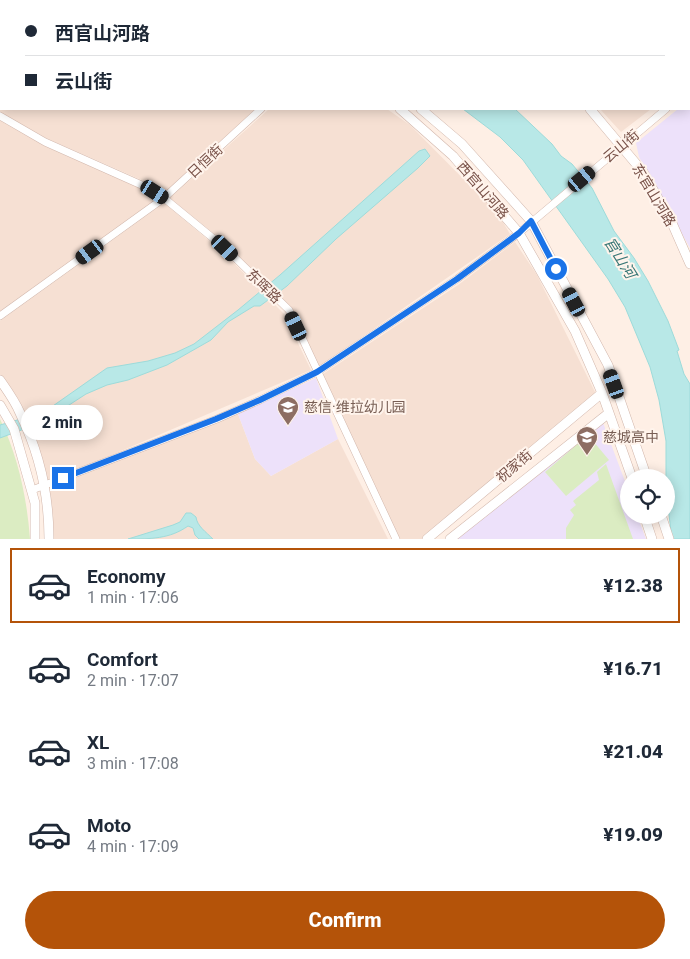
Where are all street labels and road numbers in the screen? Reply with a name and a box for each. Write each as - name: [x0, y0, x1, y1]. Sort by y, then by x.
- street label: 云山街: [600, 126, 642, 166]
- street label: 日恒街: [184, 141, 226, 181]
- street label: 西官山河路: [454, 158, 512, 222]
- street label: 东官山河路: [629, 161, 679, 229]
- street label: 东晖路: [243, 266, 285, 306]
- street label: 祝家街: [493, 446, 535, 486]

